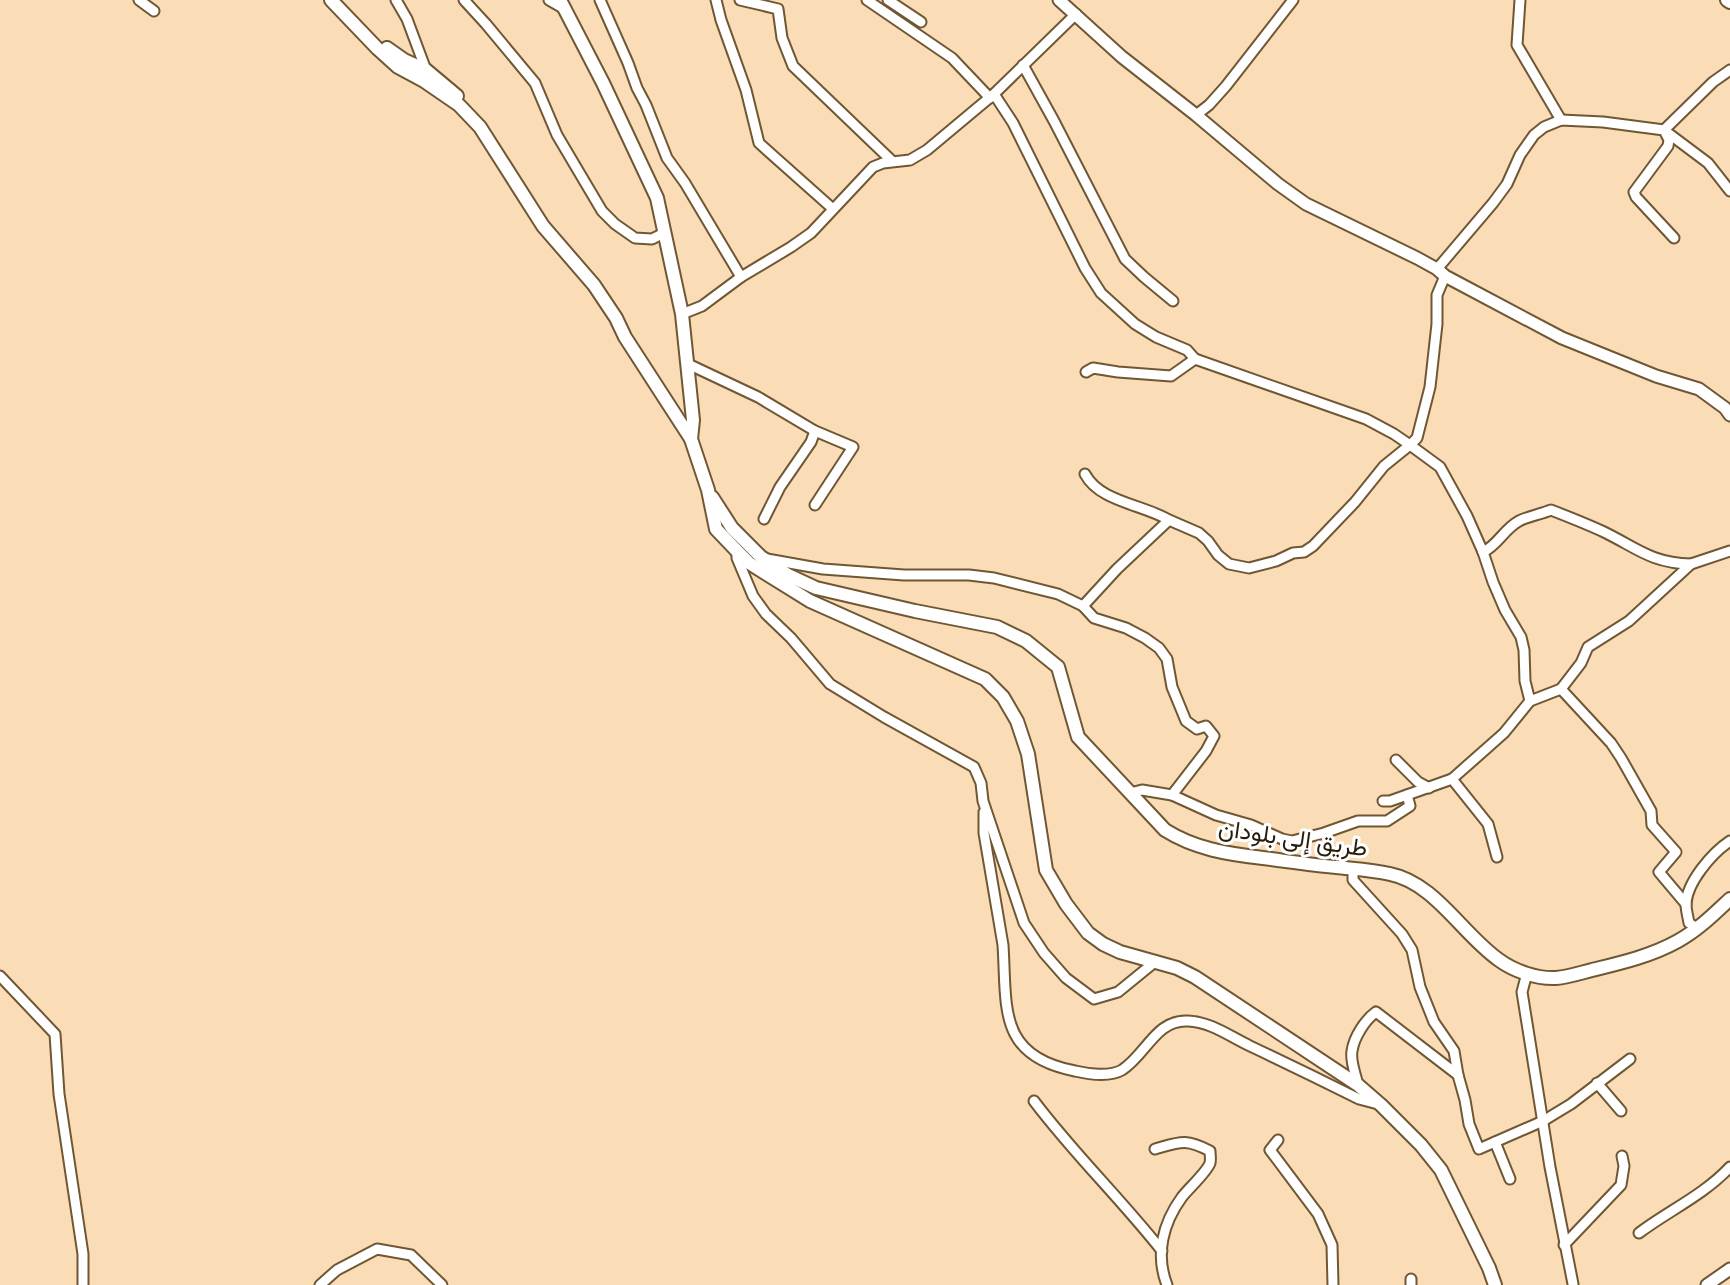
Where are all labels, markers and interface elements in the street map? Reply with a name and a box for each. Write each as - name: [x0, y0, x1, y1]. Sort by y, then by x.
- street label: طريق إلى بلودان: [1216, 812, 1370, 863]

